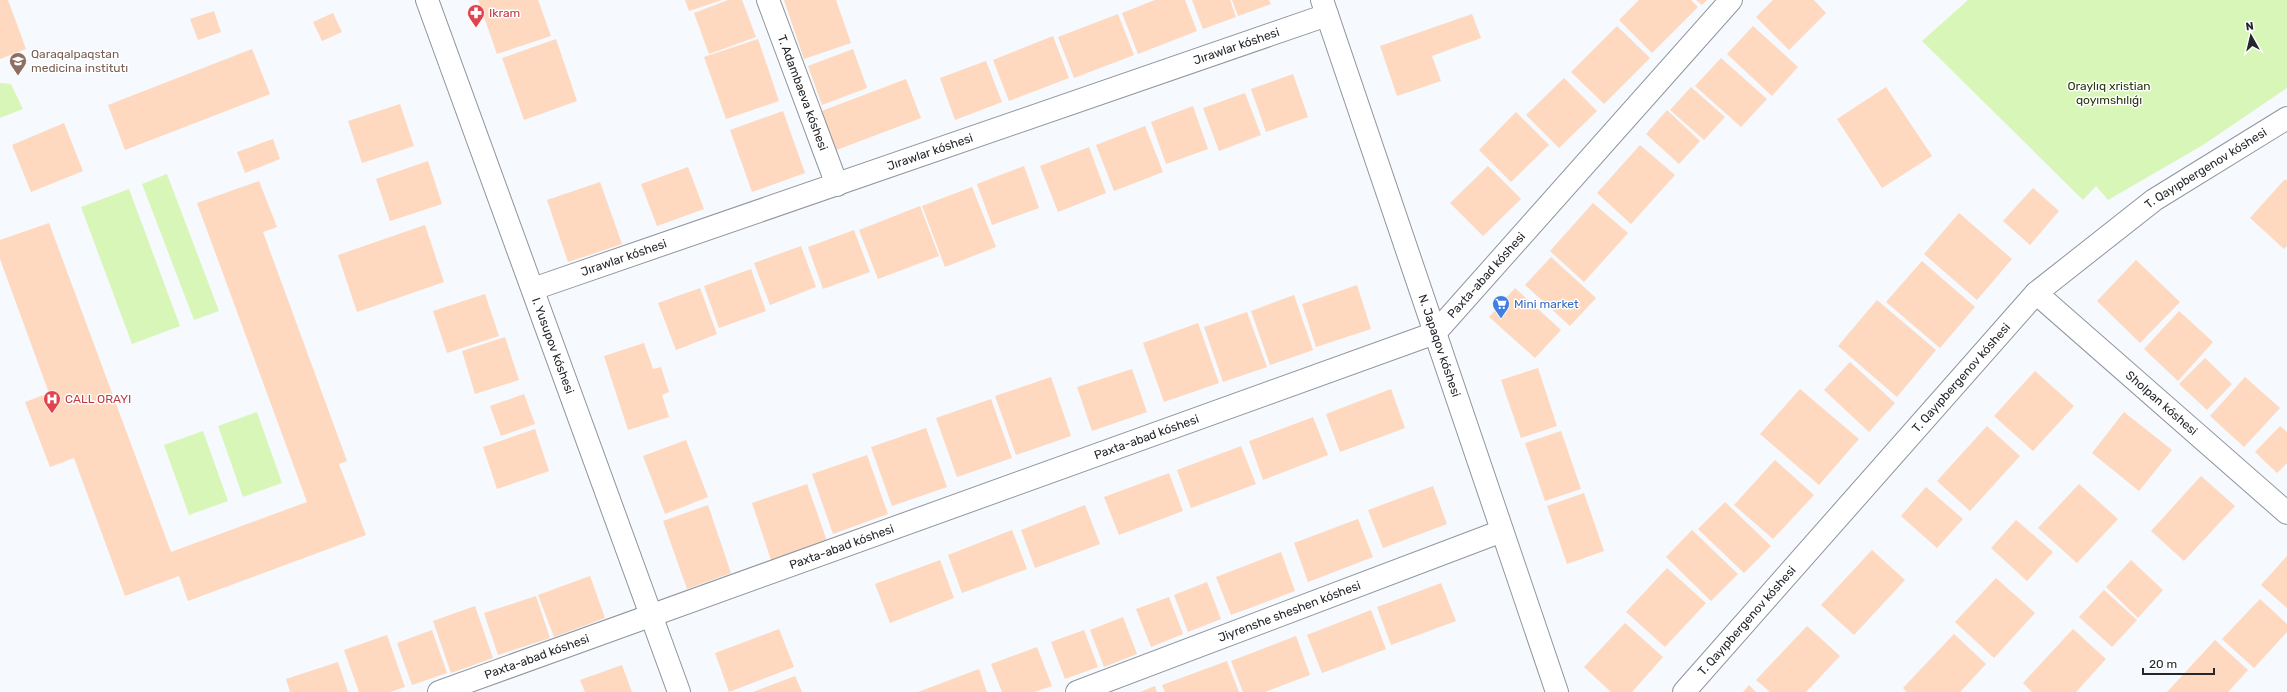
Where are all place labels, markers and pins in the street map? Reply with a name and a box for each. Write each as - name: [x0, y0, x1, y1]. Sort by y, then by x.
- pharmacy icon: Ikram: [466, 3, 486, 28]
- place label: Ikram: [489, 6, 520, 20]
- place label: Qaraqalpaqstan medicina institutı: [31, 47, 128, 75]
- school or university icon: Qaraqalpaqstan medicina institutı: [8, 51, 28, 76]
- supermarket icon: Mini market: [1491, 294, 1511, 319]
- place label: Mini market: [1514, 297, 1579, 311]
- hospital icon: CALL ORAYI: [42, 389, 62, 414]
- place label: CALL ORAYI: [65, 392, 131, 406]

